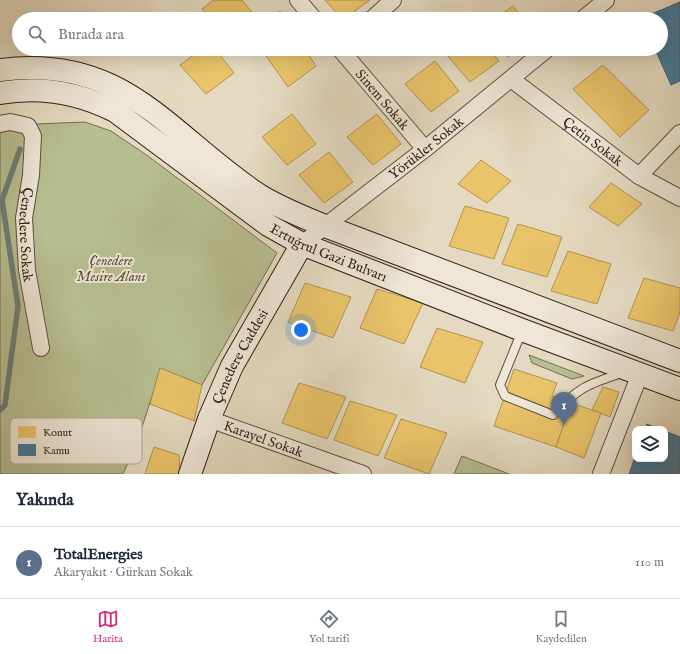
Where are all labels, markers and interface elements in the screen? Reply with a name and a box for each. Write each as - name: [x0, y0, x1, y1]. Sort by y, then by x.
- search box: [12, 12, 668, 56]
- icon: search: [26, 23, 48, 45]
- text: Burada ara: [58, 25, 124, 44]
- street label: Sinem Sokak: [351, 66, 413, 135]
- street label: Yörükler Sokak: [385, 113, 468, 184]
- street label: Çetin Sokak: [559, 113, 627, 171]
- street label: Çenedere Sokak: [14, 186, 37, 284]
- street label: Ertuğrul Gazi Bulvarı: [267, 220, 390, 286]
- park label: Çenedere Mesire Alanı: [77, 252, 145, 286]
- street label: Çenedere Caddesi: [209, 306, 273, 407]
- your location: [291, 320, 311, 340]
- pin: 1: [551, 392, 577, 425]
- street label: Karayel Sokak: [221, 417, 306, 462]
- legend: [10, 418, 142, 464]
- text: Konut: [43, 426, 72, 440]
- map controls: [632, 426, 668, 462]
- button: layers: [632, 426, 668, 462]
- text: Kamu: [43, 444, 70, 458]
- text: Yakında: [16, 490, 74, 511]
- text: TotalEnergies: [54, 545, 143, 564]
- text: 1: [27, 554, 31, 571]
- text: 110 m: [635, 554, 664, 571]
- text: Akaryakıt · Gürkan Sokak: [54, 564, 193, 581]
- tab: Harita: [93, 608, 123, 646]
- tab: Yol tarifi: [309, 608, 349, 646]
- tab: Kaydedilen: [536, 608, 587, 646]

